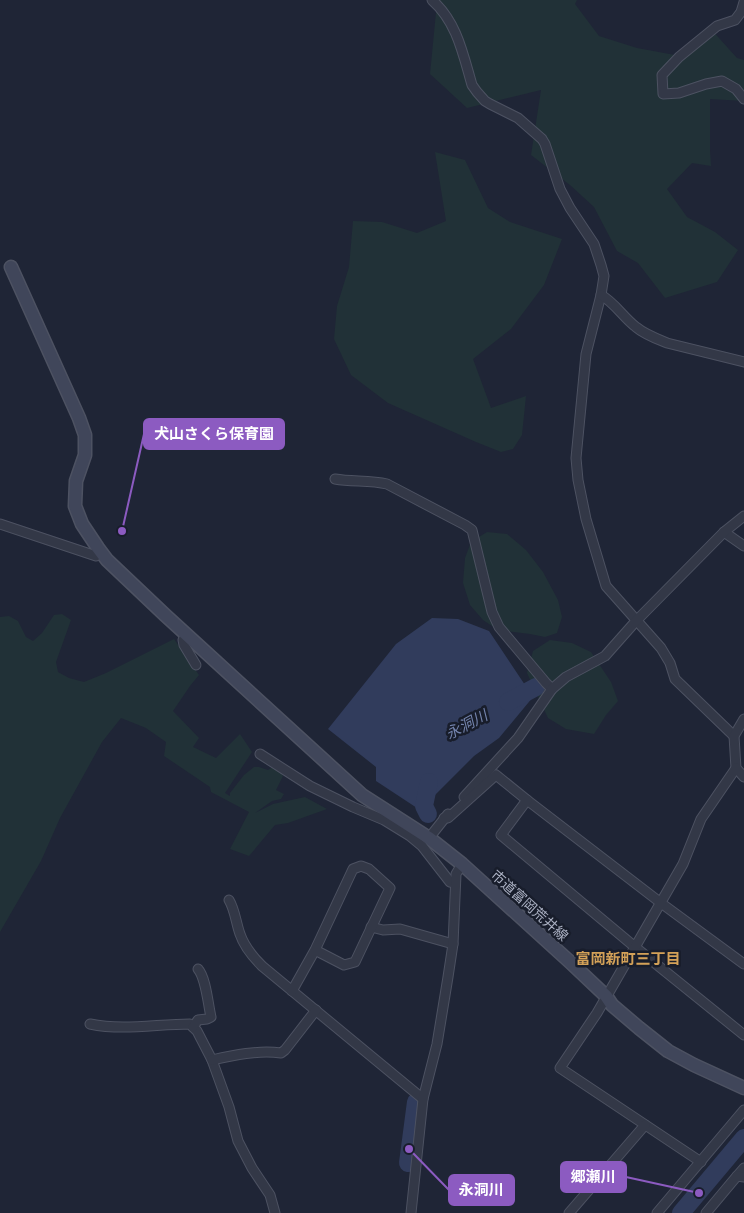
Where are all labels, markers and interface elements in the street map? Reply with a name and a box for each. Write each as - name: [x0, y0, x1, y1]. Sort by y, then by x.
- callout: 犬山さくら保育園: [144, 419, 284, 449]
- text: 犬山さくら保育園: [154, 424, 274, 442]
- water label: 永洞川: [442, 705, 492, 743]
- street label: 市道富岡荒井線: [488, 866, 572, 944]
- district label: 富岡新町三丁目: [575, 949, 681, 967]
- callout: 郷瀬川: [561, 1162, 626, 1192]
- text: 郷瀬川: [570, 1167, 616, 1185]
- callout: 永洞川: [449, 1175, 514, 1205]
- text: 永洞川: [458, 1180, 504, 1198]

